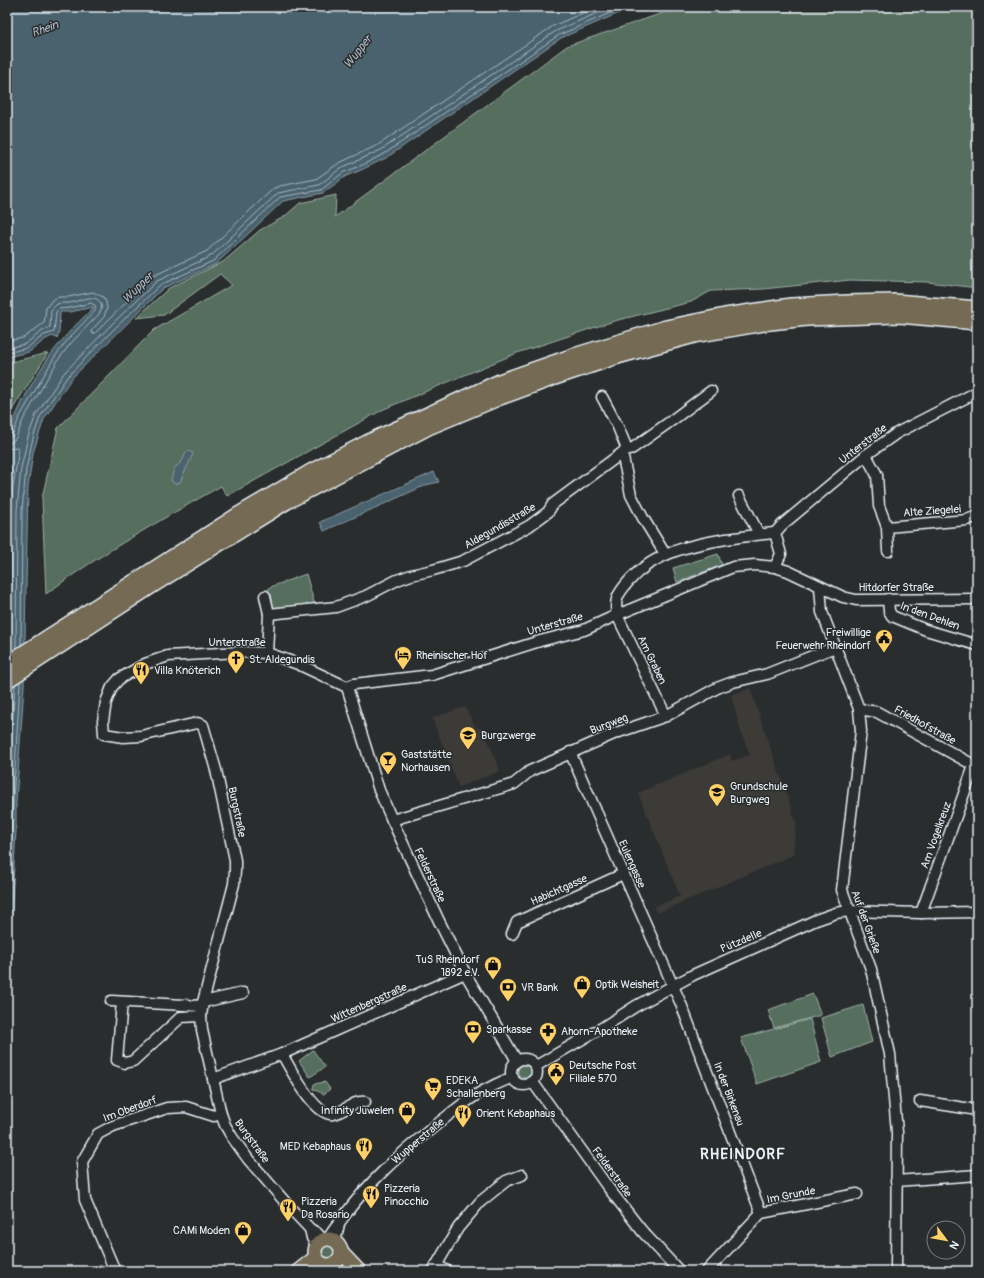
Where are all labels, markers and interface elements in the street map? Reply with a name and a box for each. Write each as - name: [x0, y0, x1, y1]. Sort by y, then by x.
- water label: Rhein: [30, 17, 62, 41]
- water label: Wupper: [340, 31, 377, 72]
- water label: Wupper: [119, 268, 158, 307]
- street label: Unterstraße: [837, 421, 890, 467]
- street label: Aldegundisstraße: [462, 500, 538, 552]
- street label: Alte Ziegelei: [903, 502, 961, 520]
- street label: Hitdorfer Straße: [858, 581, 934, 594]
- street label: In den Dehlen: [898, 599, 962, 633]
- street label: Unterstraße: [526, 610, 585, 638]
- place label: Freiwillige Feuerwehr Rheindorf: [776, 626, 872, 652]
- public building icon: Freiwillige Feuerwehr Rheindorf: [874, 628, 894, 653]
- street label: Am Graben: [635, 634, 669, 686]
- street label: Unterstraße: [209, 636, 266, 649]
- hotel icon: Rheinischer Hof: [393, 645, 413, 670]
- church icon: St. Aldegundis: [226, 649, 246, 674]
- place label: Rheinischer Hof: [416, 649, 488, 662]
- place label: St. Aldegundis: [249, 653, 315, 666]
- restaurant icon: Villa Knöterich: [131, 660, 151, 685]
- place label: Villa Knöterich: [154, 664, 221, 677]
- street label: Friedhofstraße: [892, 703, 959, 748]
- street label: Burgweg: [588, 711, 630, 737]
- school or university icon: Burgzwerge: [458, 725, 478, 750]
- place label: Burgzwerge: [481, 729, 536, 742]
- place label: Gaststätte Norhausen: [401, 748, 452, 774]
- bar icon: Gaststätte Norhausen: [378, 750, 398, 775]
- place label: Grundschule Burgweg: [730, 780, 788, 806]
- school or university icon: Grundschule Burgweg: [707, 782, 727, 807]
- street label: Burgstraße: [225, 786, 249, 839]
- street label: Am Vogelkreuz: [918, 800, 954, 870]
- street label: Eulengasse: [616, 838, 649, 891]
- street label: Felderstraße: [412, 846, 449, 905]
- street label: Habichtgasse: [529, 872, 590, 908]
- street label: Auf der Grieße: [849, 889, 884, 956]
- street label: Pützdelle: [718, 926, 764, 955]
- place label: TuS Rheindorf 1892 e.V.: [415, 953, 481, 979]
- shop icon: TuS Rheindorf 1892 e.V.: [483, 955, 503, 980]
- shop icon: Optik Weisheit: [572, 974, 592, 999]
- bank icon: VR Bank: [498, 977, 518, 1002]
- place label: Optik Weisheit: [595, 978, 660, 991]
- street label: Wittenbergstraße: [329, 980, 410, 1026]
- place label: VR Bank: [521, 981, 559, 994]
- bank icon: Sparkasse: [463, 1019, 483, 1044]
- pharmacy icon: Ahorn-Apotheke: [538, 1021, 558, 1046]
- place label: Sparkasse: [486, 1023, 532, 1036]
- place label: Ahorn-Apotheke: [561, 1025, 638, 1038]
- place label: Deutsche Post Filiale 570: [569, 1059, 637, 1085]
- street label: In der Birkenau: [711, 1060, 747, 1128]
- public building icon: Deutsche Post Filiale 570: [546, 1061, 566, 1086]
- place label: EDEKA Schallenberg: [446, 1074, 506, 1100]
- supermarket icon: EDEKA Schallenberg: [423, 1076, 443, 1101]
- street label: Im Oberdorf: [101, 1093, 159, 1125]
- shop icon: Infinity Juwelen: [397, 1100, 417, 1125]
- restaurant icon: Orient Kebaphaus: [453, 1103, 473, 1128]
- place label: Infinity Juwelen: [321, 1104, 394, 1117]
- place label: Orient Kebaphaus: [476, 1107, 555, 1120]
- street label: Wupperstraße: [389, 1115, 447, 1167]
- street label: Burgstraße: [232, 1117, 273, 1166]
- restaurant icon: MED Kebaphaus: [354, 1136, 374, 1161]
- place label: MED Kebaphaus: [280, 1140, 351, 1153]
- street label: Felderstraße: [589, 1144, 635, 1200]
- district label: RHEINDORF: [700, 1145, 786, 1164]
- place label: Pizzeria Pinocchio: [384, 1182, 429, 1208]
- restaurant icon: Pizzeria Pinocchio: [361, 1184, 381, 1209]
- street label: Im Grunde: [766, 1184, 817, 1206]
- place label: Pizzeria Da Rosario: [301, 1195, 350, 1221]
- restaurant icon: Pizzeria Da Rosario: [278, 1197, 298, 1222]
- shop icon: CAMi Moden: [233, 1220, 253, 1245]
- north arrow: [926, 1220, 966, 1260]
- place label: CAMi Moden: [173, 1224, 230, 1237]
- text: N: [946, 1238, 962, 1252]

